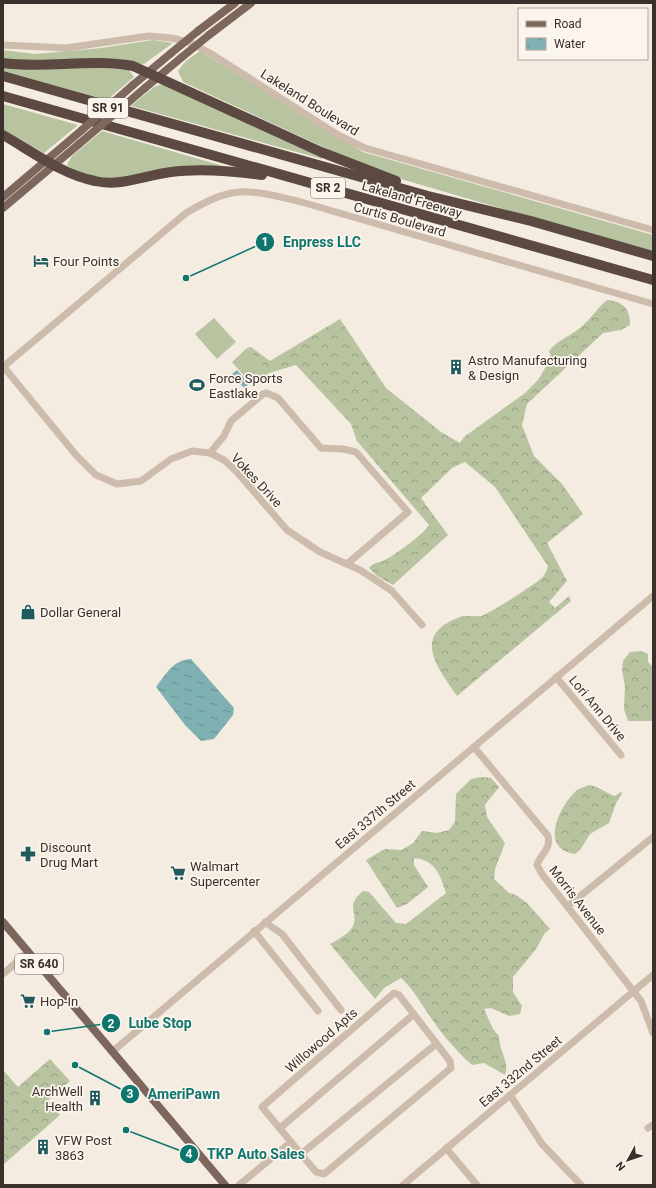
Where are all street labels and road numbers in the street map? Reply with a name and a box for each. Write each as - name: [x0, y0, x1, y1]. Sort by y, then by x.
- street label: Lakeland Boulevard: [258, 66, 362, 139]
- road number: SR 91: [88, 98, 128, 118]
- road number: SR 2: [311, 178, 345, 198]
- street label: Lakeland Freeway: [360, 178, 464, 221]
- street label: Curtis Boulevard: [352, 199, 448, 240]
- street label: Vokes Drive: [228, 450, 285, 510]
- street label: Lori Ann Drive: [566, 673, 629, 744]
- street label: East 337th Street: [332, 777, 418, 852]
- street label: Morris Avenue: [546, 863, 609, 938]
- road number: SR 640: [15, 954, 63, 974]
- street label: Willowood Apts: [282, 1005, 361, 1076]
- street label: East 332nd Street: [476, 1033, 564, 1110]

